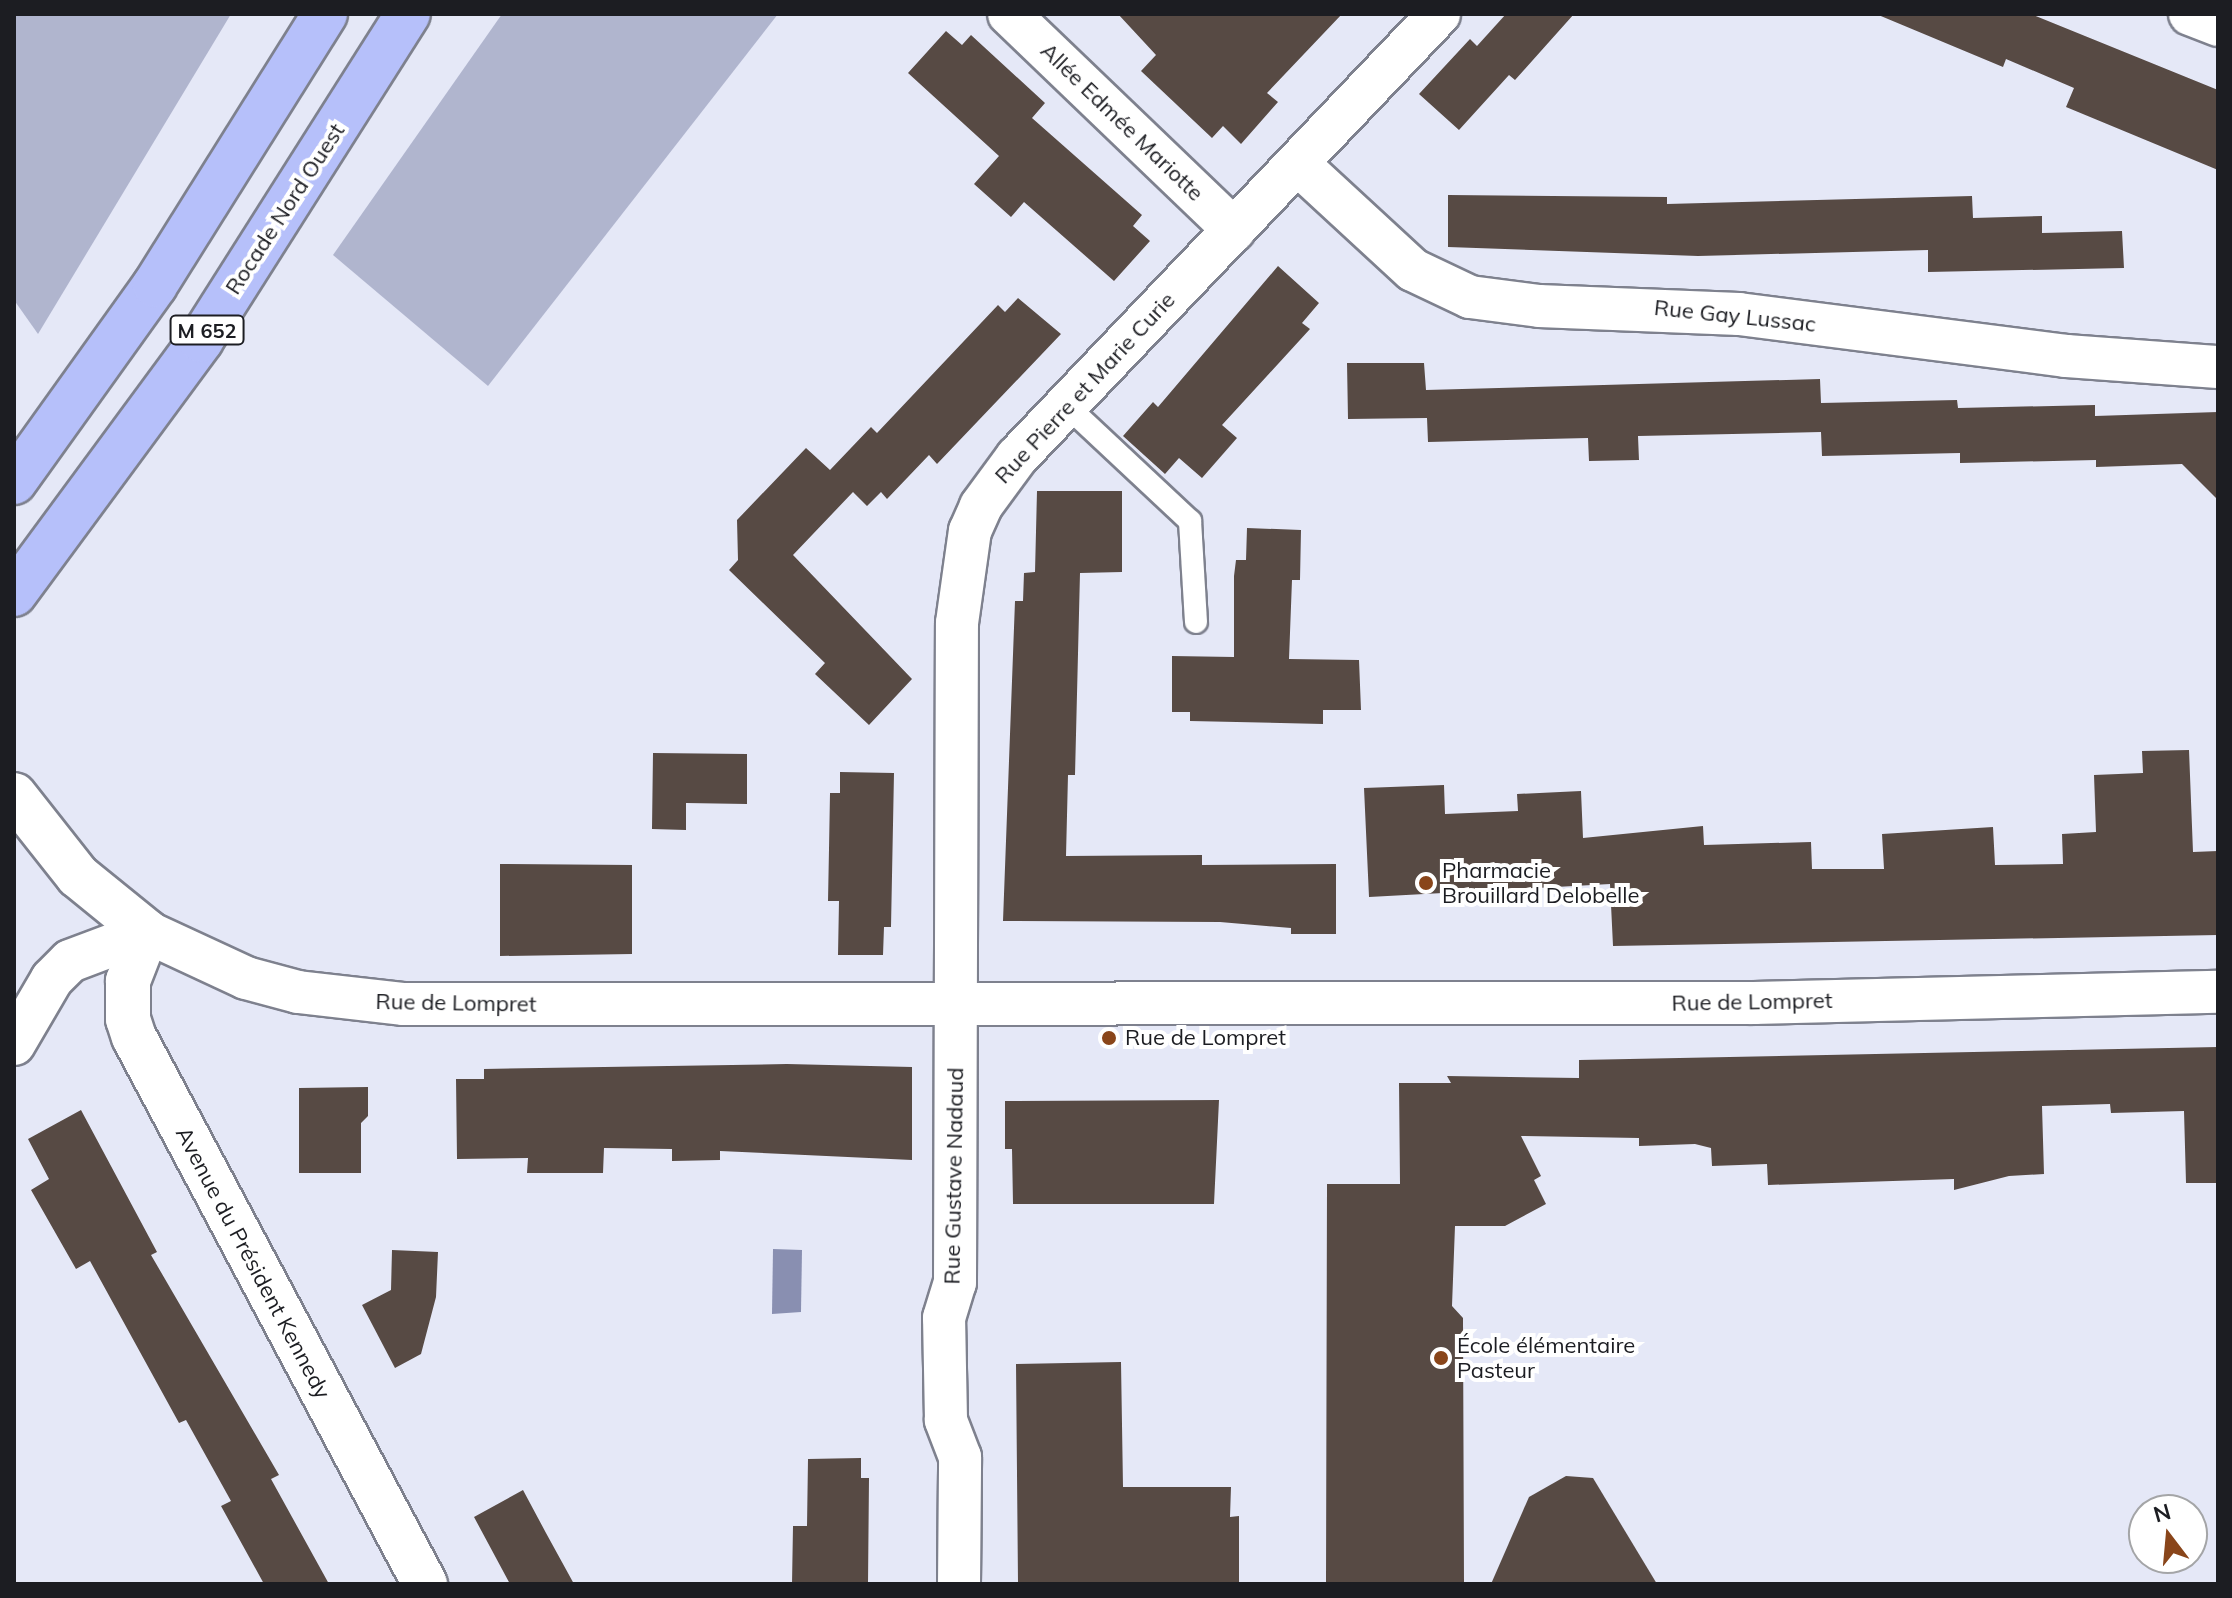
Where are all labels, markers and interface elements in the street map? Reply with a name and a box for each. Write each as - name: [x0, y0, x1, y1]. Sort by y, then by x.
- street label: Allée Edmée Mariotte: [1035, 37, 1209, 207]
- street label: Rocade Nord Ouest: [220, 119, 350, 299]
- street label: Rue Pierre et Marie Curie: [989, 287, 1181, 489]
- street label: Rue Gay Lussac: [1653, 294, 1817, 338]
- road number: M 652: [169, 314, 245, 346]
- place label: Pharmacie Brouillard Delobelle: [1442, 857, 1640, 908]
- marker: Pharmacie Brouillard Delobelle: [1417, 874, 1435, 892]
- street label: Rue de Lompret: [1671, 987, 1833, 1017]
- street label: Rue de Lompret: [375, 988, 537, 1018]
- place label: Rue de Lompret: [1125, 1025, 1286, 1051]
- marker: Rue de Lompret: [1100, 1029, 1118, 1047]
- street label: Rue Gustave Nadaud: [939, 1067, 969, 1285]
- street label: Avenue du Président Kennedy: [170, 1123, 336, 1403]
- place label: École élémentaire Pasteur: [1457, 1332, 1635, 1384]
- marker: École élémentaire Pasteur: [1432, 1349, 1450, 1367]
- north arrow: [2128, 1494, 2208, 1574]
- text: N: [2150, 1497, 2174, 1529]

